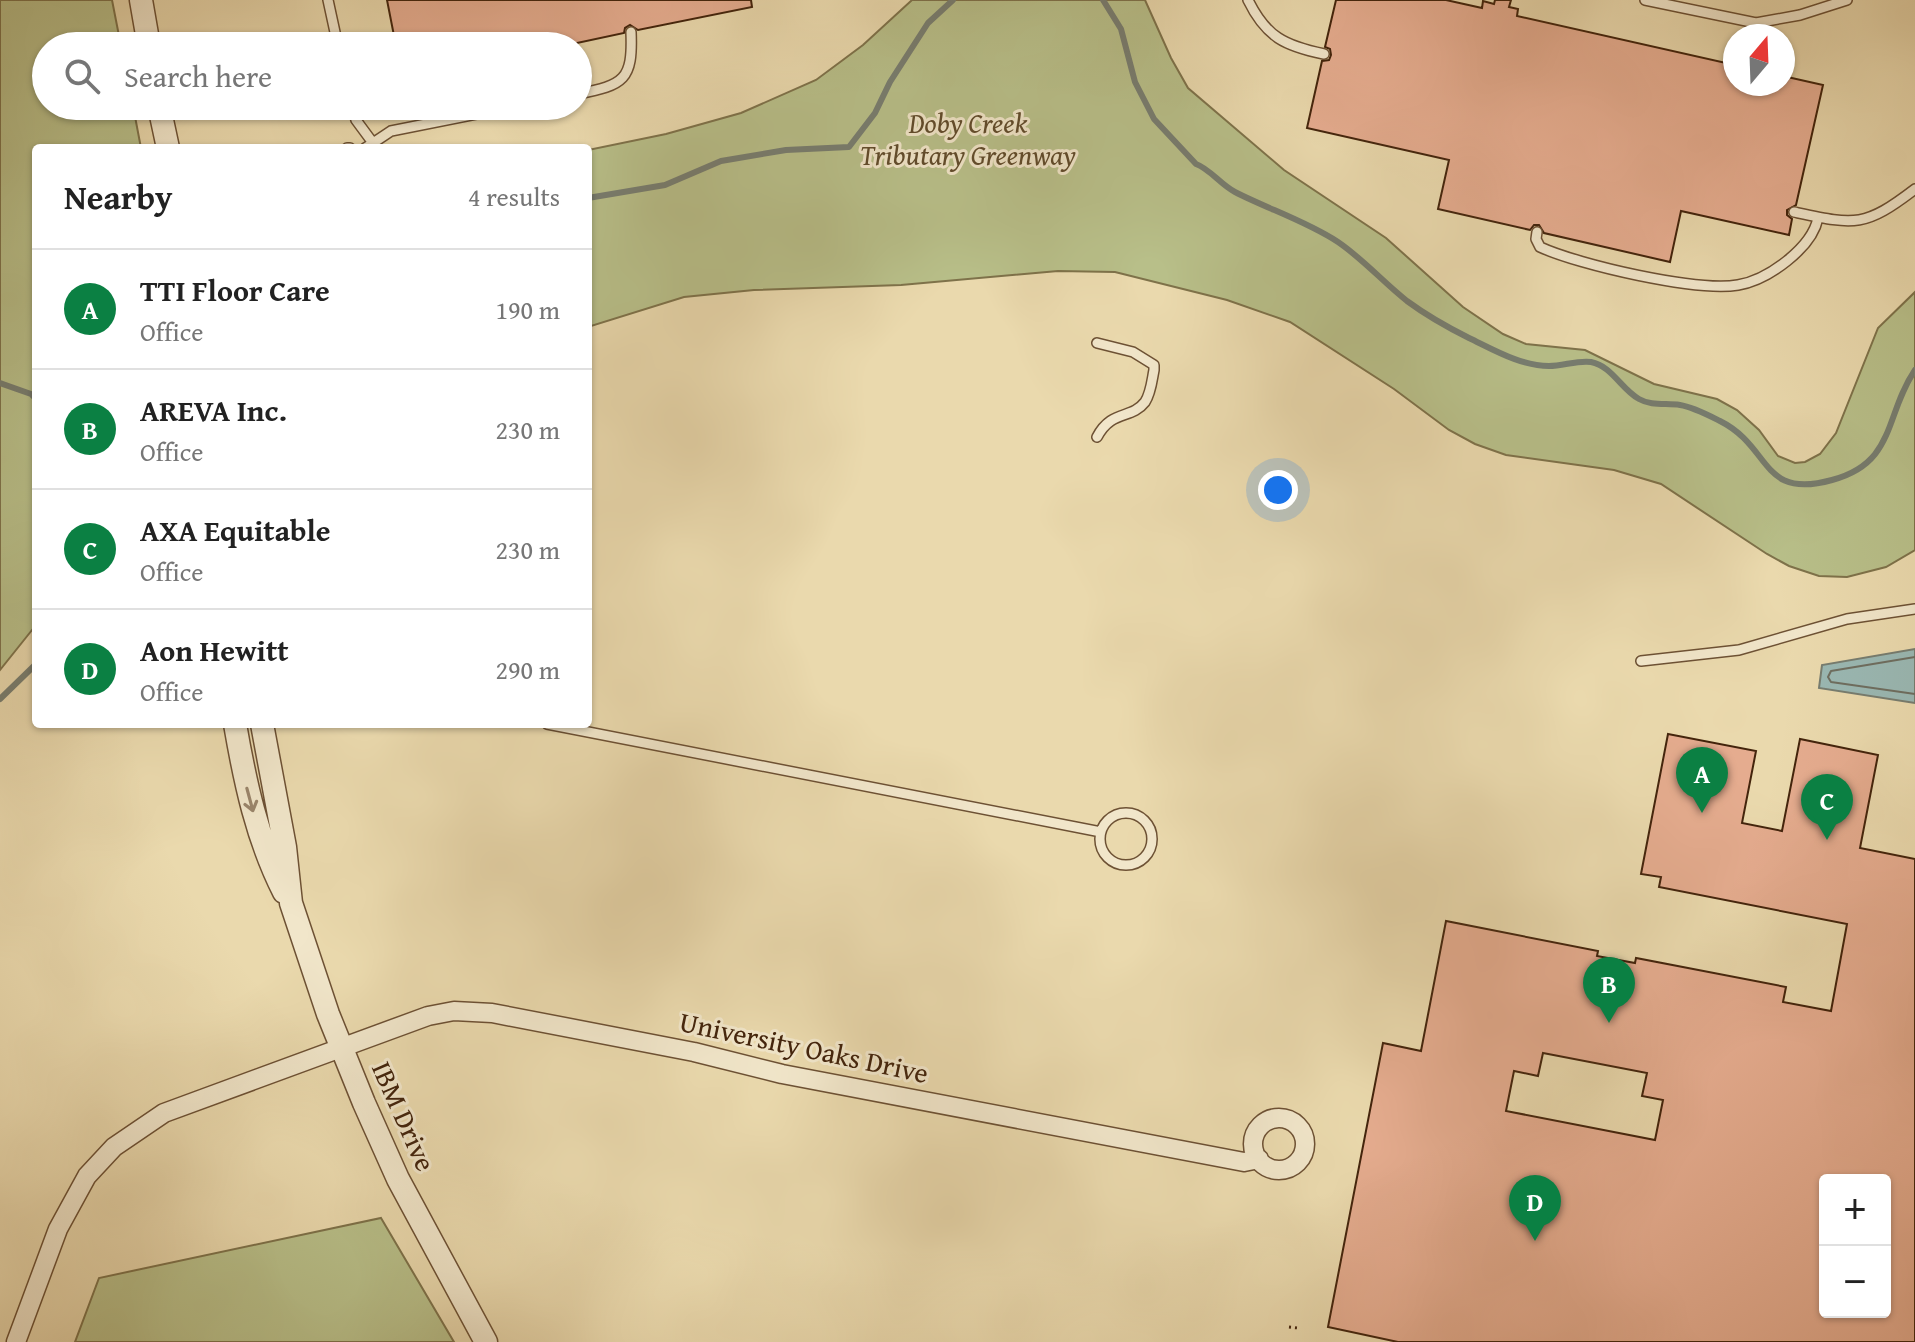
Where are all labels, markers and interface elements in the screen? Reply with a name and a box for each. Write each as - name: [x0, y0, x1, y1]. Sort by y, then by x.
- north arrow: [1723, 24, 1795, 96]
- search box: [32, 32, 592, 120]
- icon: search: [60, 54, 104, 98]
- text: Search here: [124, 54, 272, 98]
- park label: Doby Creek Tributary Greenway: [860, 102, 1076, 175]
- text: Nearby: [64, 172, 173, 221]
- text: 4 results: [468, 177, 560, 216]
- text: TTI Floor Care: [140, 268, 330, 312]
- text: A: [82, 290, 98, 329]
- text: 190 m: [495, 290, 560, 329]
- text: Office: [140, 312, 204, 351]
- text: AREVA Inc.: [140, 388, 287, 432]
- text: B: [82, 410, 98, 449]
- text: 230 m: [495, 410, 560, 449]
- text: Office: [140, 432, 204, 471]
- your location: [1258, 470, 1298, 510]
- text: AXA Equitable: [140, 508, 331, 552]
- text: C: [83, 530, 97, 569]
- text: 230 m: [495, 530, 560, 569]
- text: Office: [140, 552, 204, 591]
- text: Aon Hewitt: [140, 628, 289, 672]
- text: D: [82, 650, 98, 689]
- text: 290 m: [495, 650, 560, 689]
- text: Office: [140, 672, 204, 711]
- pin: A: [1676, 747, 1728, 813]
- pin: C: [1801, 774, 1853, 840]
- one-way arrow: [244, 787, 259, 813]
- pin: B: [1583, 957, 1635, 1023]
- street label: University Oaks Drive: [676, 1000, 932, 1093]
- street label: IBM Drive: [362, 1054, 447, 1177]
- map controls: [1819, 1174, 1891, 1318]
- button: +: [1819, 1174, 1891, 1246]
- pin: D: [1509, 1175, 1561, 1241]
- button: −: [1819, 1246, 1891, 1318]

